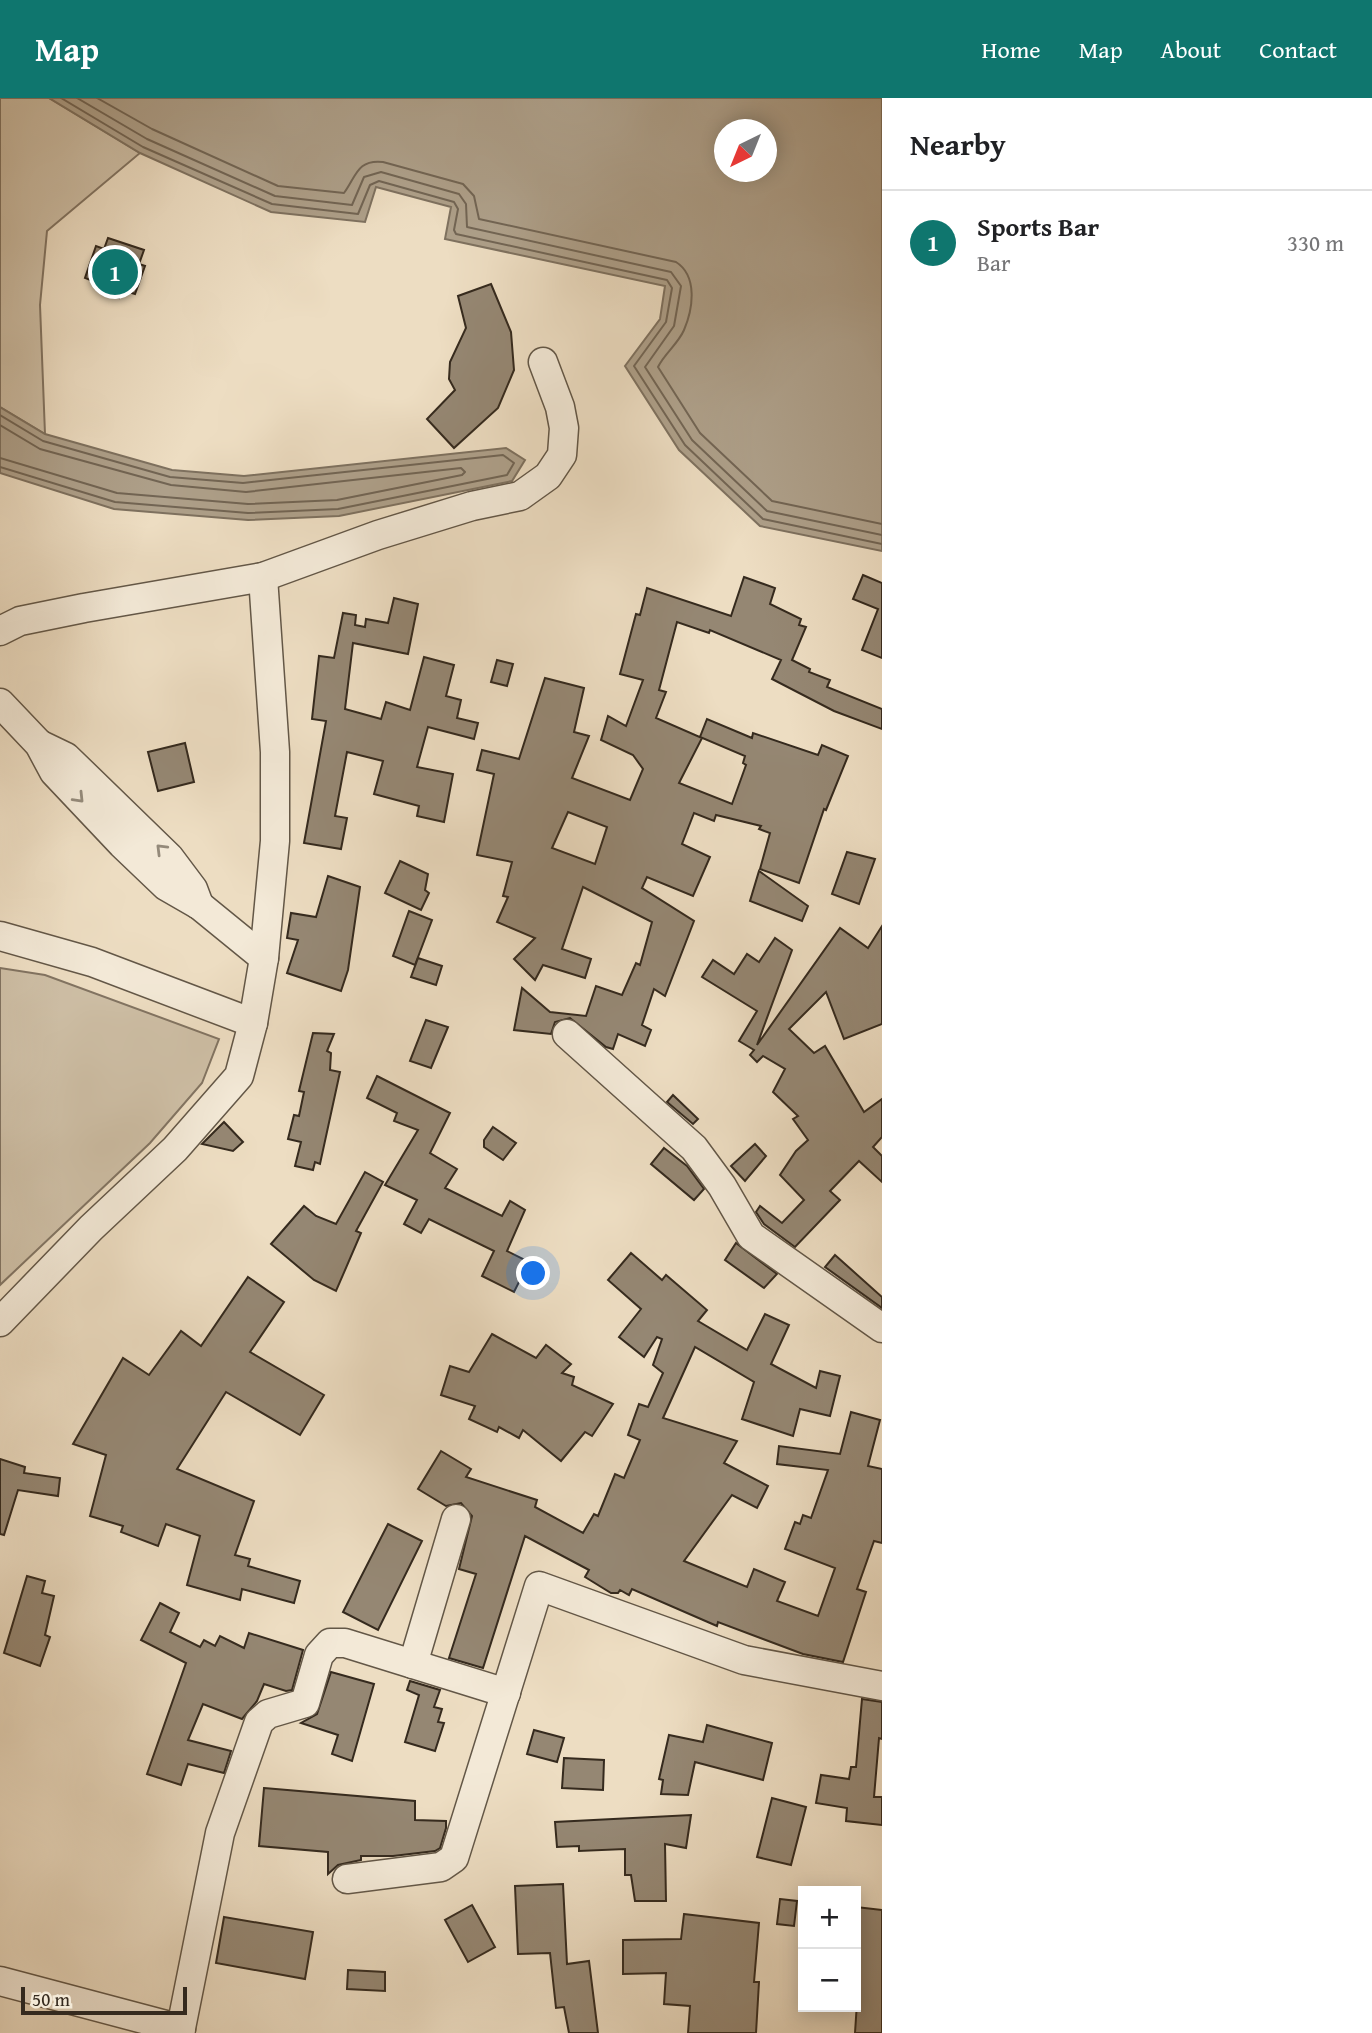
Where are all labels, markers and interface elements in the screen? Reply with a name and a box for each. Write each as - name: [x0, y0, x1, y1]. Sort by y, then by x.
- text: Map: [35, 25, 99, 73]
- text: Home: [982, 32, 1041, 67]
- text: Map: [1079, 32, 1123, 67]
- text: About: [1161, 32, 1221, 67]
- text: Contact: [1259, 32, 1337, 67]
- north arrow: [714, 119, 777, 182]
- text: Nearby: [910, 122, 1006, 166]
- text: Sports Bar: [977, 207, 1099, 246]
- text: 1: [927, 226, 939, 259]
- text: 330 m: [1287, 226, 1344, 259]
- pin: 1: [92, 246, 138, 298]
- text: Bar: [977, 246, 1010, 279]
- one-way arrow: [70, 790, 83, 803]
- one-way arrow: [156, 845, 169, 858]
- your location: [516, 1256, 550, 1290]
- map controls: [798, 1886, 861, 2012]
- button: +: [798, 1886, 861, 1949]
- button: −: [798, 1949, 861, 2012]
- scale bar: [21, 1984, 187, 2016]
- text: 50 m: [32, 1985, 70, 2013]

